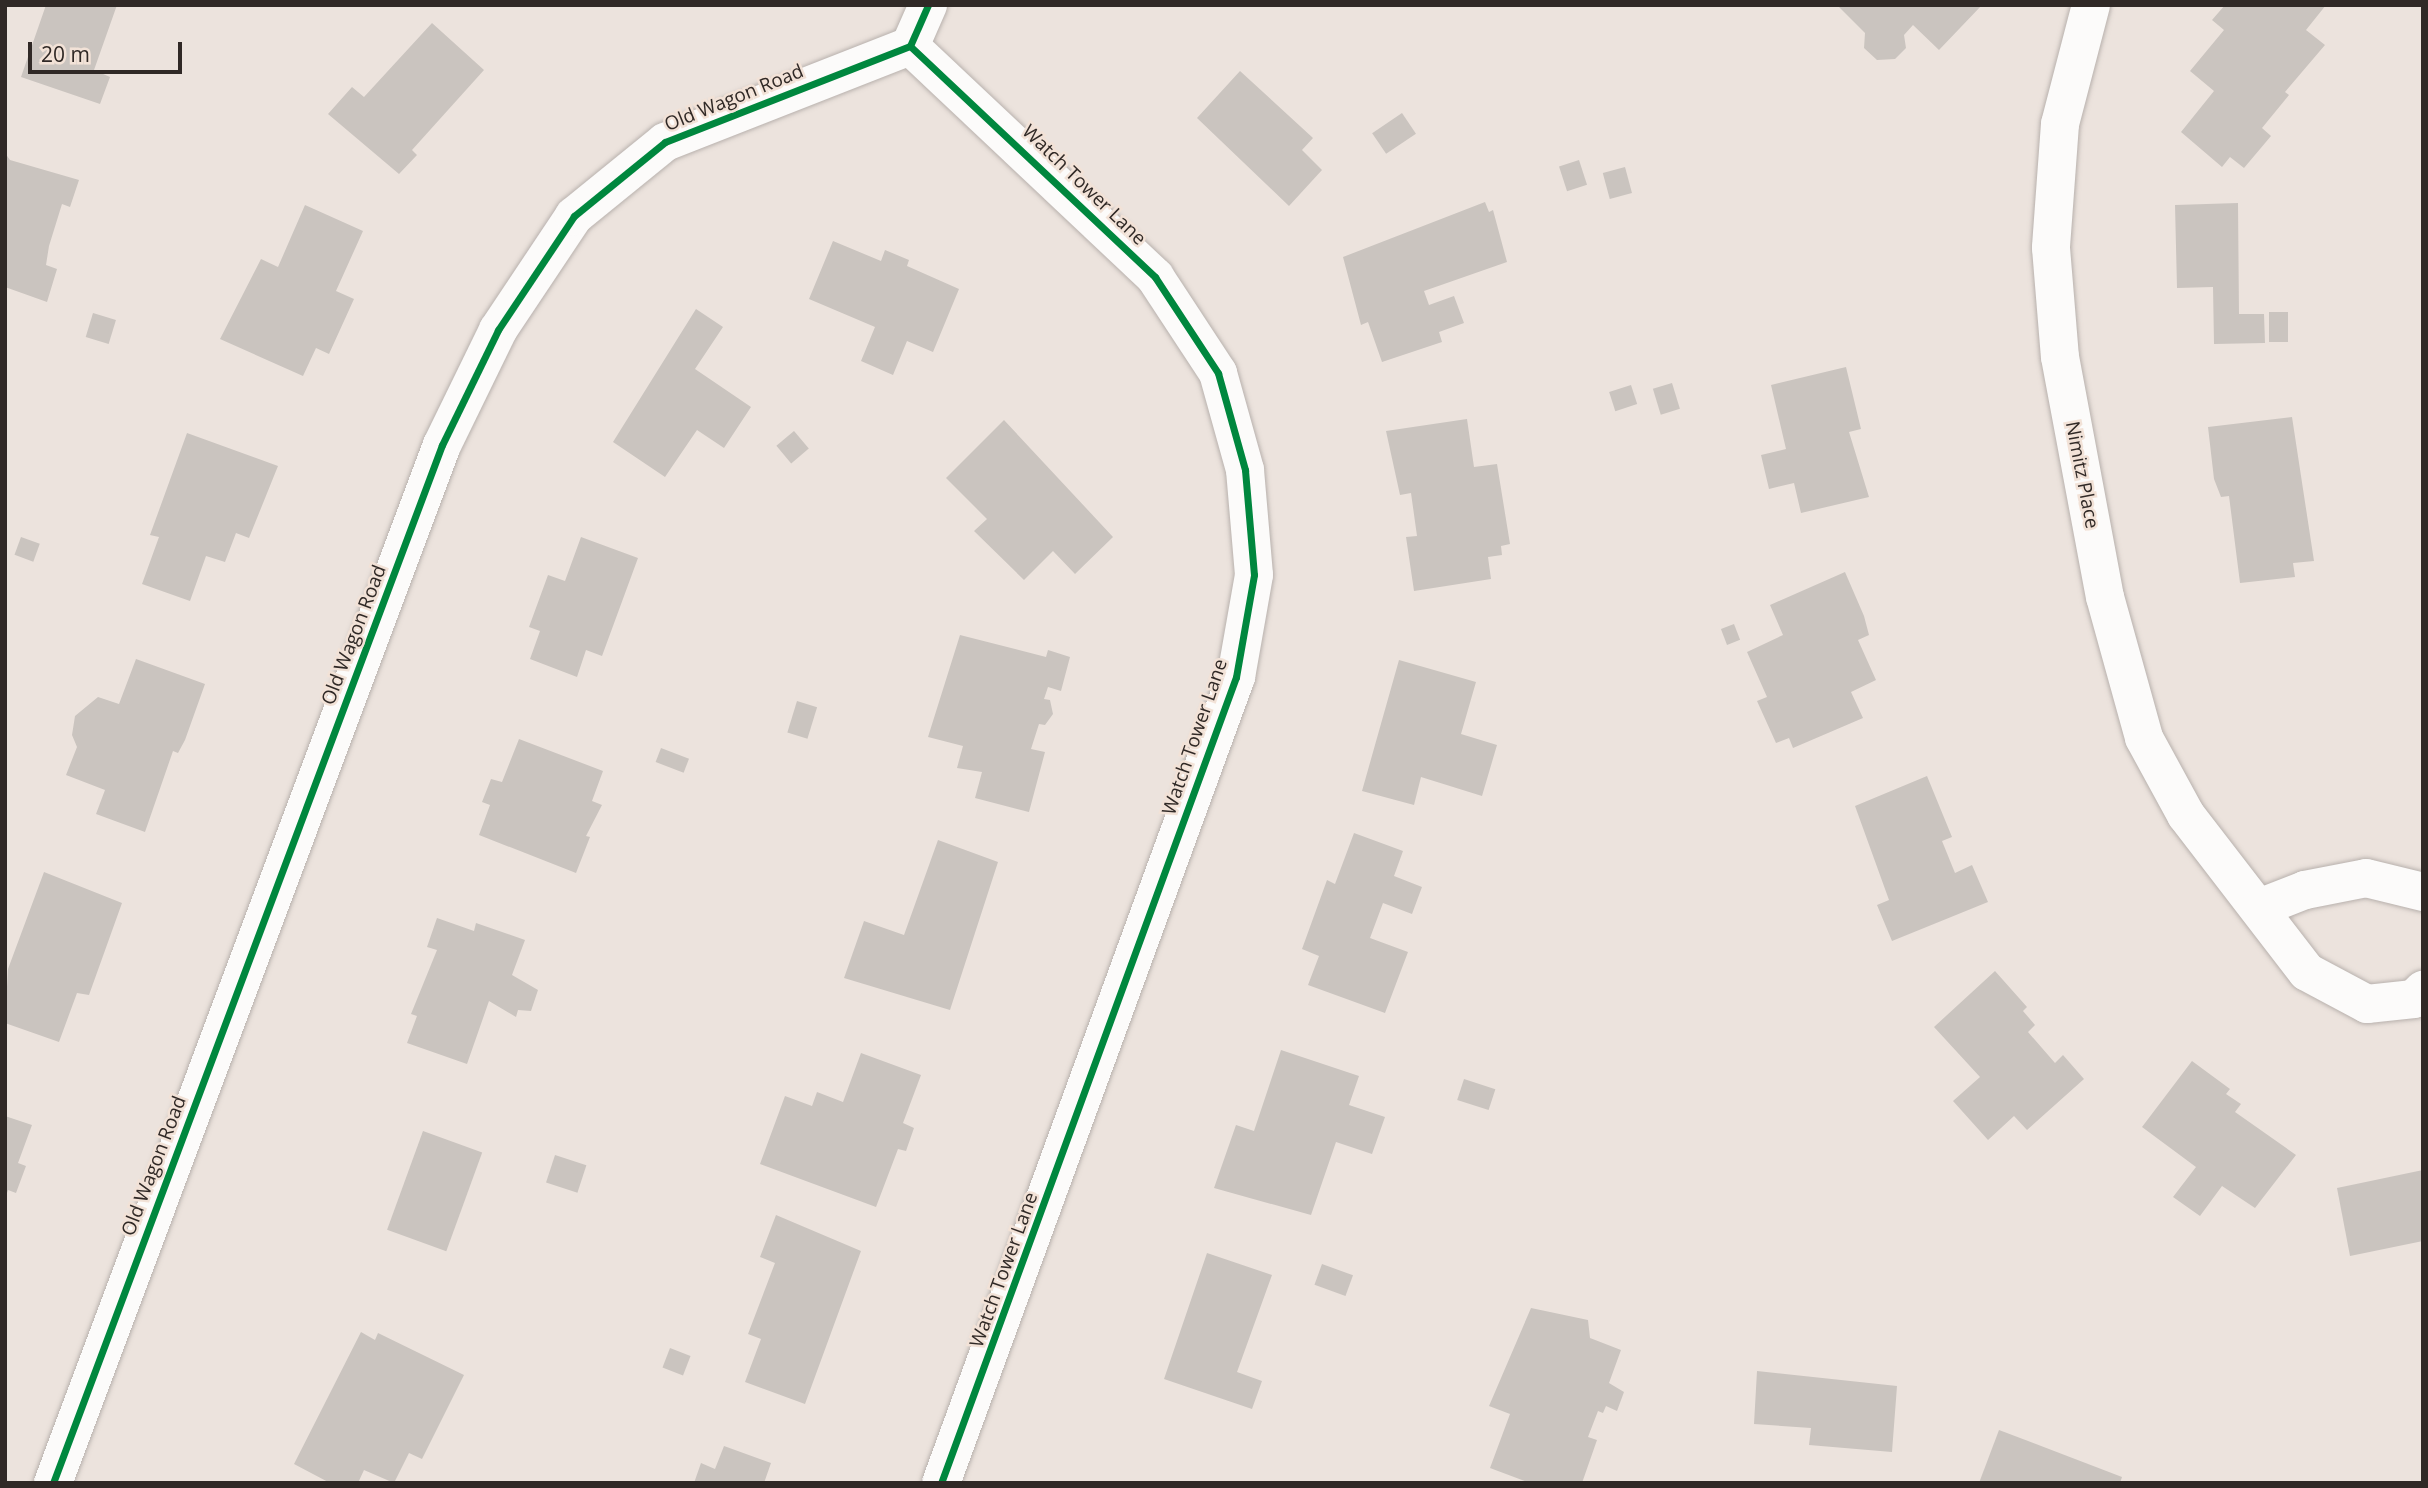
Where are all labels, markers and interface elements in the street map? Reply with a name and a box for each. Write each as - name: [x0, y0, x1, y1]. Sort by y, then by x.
- scale bar: [32, 28, 186, 72]
- text: 20 m: [41, 40, 90, 68]
- street label: Old Wagon Road: [661, 60, 807, 136]
- street label: Watch Tower Lane: [1017, 120, 1151, 250]
- street label: Nimitz Place: [2060, 419, 2104, 531]
- street label: Old Wagon Road: [317, 562, 391, 708]
- street label: Watch Tower Lane: [1158, 656, 1232, 818]
- street label: Old Wagon Road: [117, 1093, 191, 1239]
- street label: Watch Tower Lane: [965, 1189, 1043, 1351]

